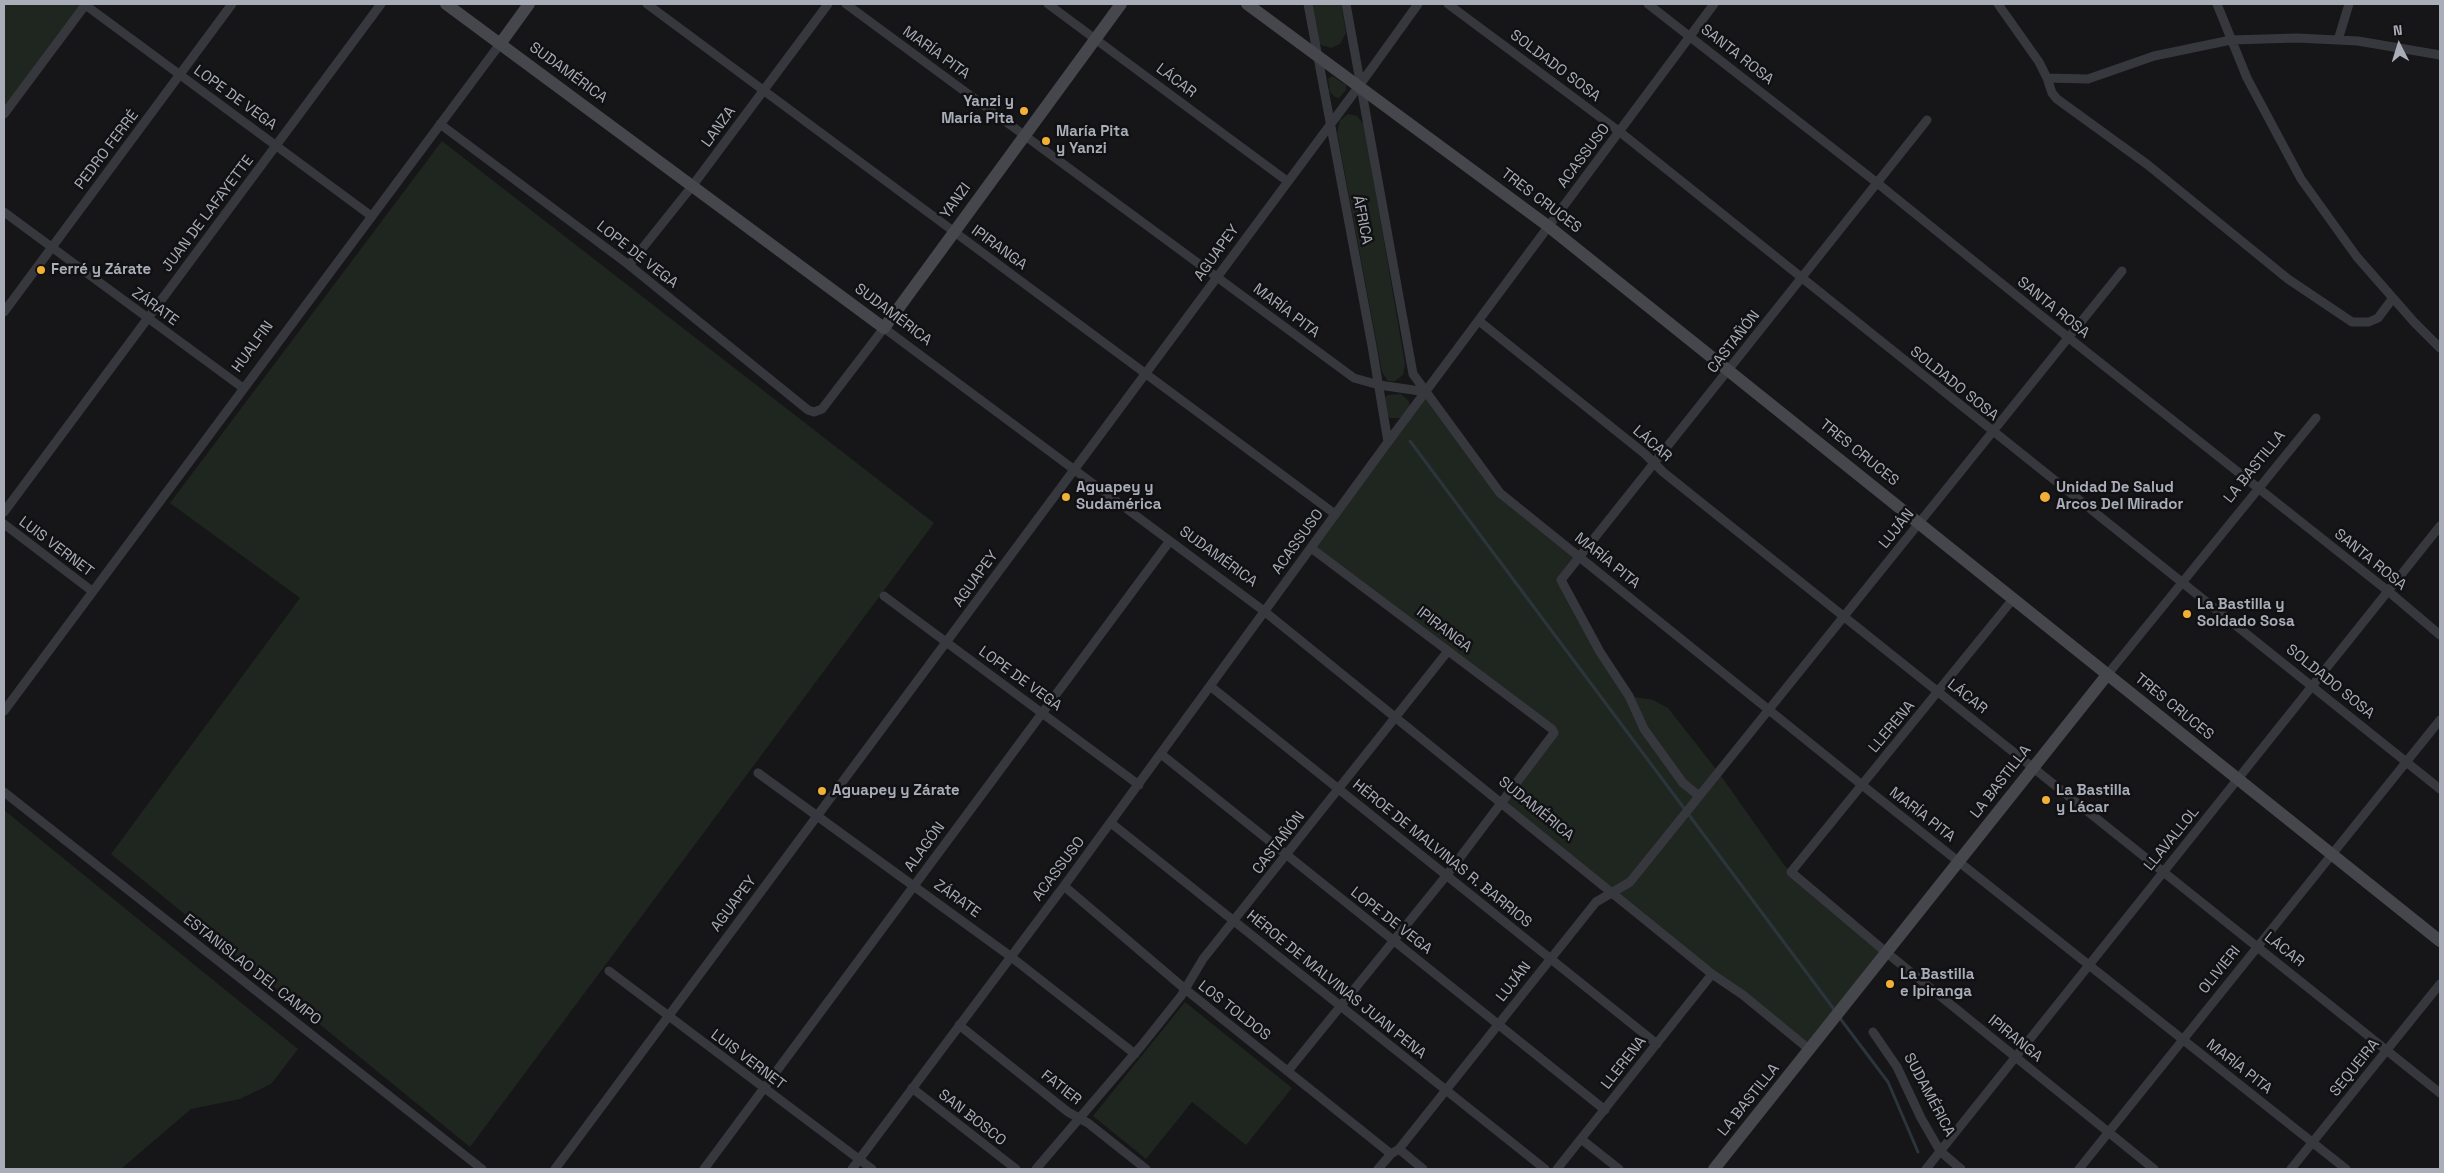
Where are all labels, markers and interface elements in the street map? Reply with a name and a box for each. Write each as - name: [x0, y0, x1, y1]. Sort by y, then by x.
- north arrow: [2374, 20, 2424, 70]
- street label: SANTA ROSA: [1697, 21, 1777, 89]
- text: N: [2392, 21, 2403, 39]
- street label: MARÍA PITA: [899, 23, 973, 83]
- street label: SOLDADO SOSA: [1506, 26, 1604, 106]
- street label: SUDAMÉRICA: [526, 39, 610, 107]
- street label: LÁCAR: [1152, 60, 1200, 102]
- street label: LOPE DE VEGA: [190, 62, 280, 134]
- place label: Yanzi y María Pita: [941, 93, 1014, 128]
- street label: LANZA: [698, 103, 740, 151]
- marker: Yanzi y María Pita: [1018, 105, 1030, 117]
- street label: PEDRO FERRÉ: [71, 107, 143, 193]
- street label: ACASSUSO: [1554, 120, 1614, 192]
- place label: María Pita y Yanzi: [1056, 123, 1129, 158]
- marker: María Pita y Yanzi: [1040, 135, 1052, 147]
- street label: JUAN DE LAFAYETTE: [158, 152, 258, 276]
- street label: TRES CRUCES: [1497, 165, 1585, 237]
- street label: YANZI: [937, 180, 975, 222]
- street label: ÁFRICA: [1348, 194, 1376, 246]
- street label: LOPE DE VEGA: [593, 218, 681, 292]
- street label: AGUAPEY: [1191, 221, 1243, 285]
- street label: IPIRANGA: [968, 222, 1030, 274]
- place label: Ferré y Zárate: [51, 261, 151, 279]
- marker: Ferré y Zárate: [35, 264, 47, 276]
- street label: SANTA ROSA: [2013, 273, 2093, 343]
- street label: SUDAMÉRICA: [851, 280, 935, 350]
- street label: MARÍA PITA: [1249, 280, 1323, 342]
- street label: ZÁRATE: [128, 284, 182, 330]
- street label: CASTAÑÓN: [1704, 307, 1764, 377]
- street label: HUALFIN: [228, 318, 278, 376]
- street label: SOLDADO SOSA: [1906, 343, 2002, 425]
- street label: TRES CRUCES: [1816, 416, 1902, 490]
- street label: LÁCAR: [1629, 422, 1675, 466]
- street label: LA BASTILLA: [2220, 427, 2290, 507]
- place label: Aguapey y Sudamérica: [1076, 479, 1161, 514]
- place label: Unidad De Salud Arcos Del Mirador: [2056, 479, 2183, 514]
- marker: Unidad De Salud Arcos Del Mirador: [2038, 490, 2052, 504]
- marker: Aguapey y Sudamérica: [1060, 491, 1072, 503]
- street label: ACASSUSO: [1268, 506, 1328, 578]
- street label: LUJÁN: [1876, 506, 1918, 552]
- street label: LUIS VERNET: [15, 513, 97, 581]
- street label: SUDAMÉRICA: [1176, 523, 1260, 591]
- street label: SANTA ROSA: [2330, 525, 2410, 595]
- street label: MARÍA PITA: [1571, 529, 1643, 593]
- street label: AGUAPEY: [950, 547, 1002, 611]
- place label: La Bastilla y Soldado Sosa: [2197, 596, 2295, 631]
- street label: IPIRANGA: [1413, 603, 1475, 657]
- marker: La Bastilla y Soldado Sosa: [2181, 608, 2193, 620]
- street label: SOLDADO SOSA: [2282, 641, 2378, 723]
- street label: LOPE DE VEGA: [975, 643, 1065, 715]
- street label: TRES CRUCES: [2131, 670, 2217, 744]
- street label: LÁCAR: [1943, 676, 1991, 718]
- street label: LLERENA: [1865, 697, 1919, 757]
- street label: LA BASTILLA: [1967, 742, 2035, 822]
- street label: SUDAMÉRICA: [1495, 773, 1577, 845]
- street label: HÉROE DE MALVINAS R. BARRIOS: [1349, 776, 1535, 932]
- place label: Aguapey y Zárate: [832, 782, 960, 800]
- place label: La Bastilla y Lácar: [2056, 782, 2130, 817]
- street label: MARÍA PITA: [1885, 784, 1959, 846]
- marker: Aguapey y Zárate: [816, 785, 828, 797]
- marker: La Bastilla y Lácar: [2040, 794, 2052, 806]
- street label: LLAVALLOL: [2141, 803, 2203, 875]
- street label: CASTAÑÓN: [1249, 808, 1309, 878]
- street label: ALAGÓN: [901, 819, 949, 875]
- street label: ACASSUSO: [1029, 833, 1089, 905]
- street label: AGUAPEY: [707, 873, 761, 935]
- street label: ZÁRATE: [930, 876, 984, 922]
- street label: LOPE DE VEGA: [1347, 884, 1435, 958]
- street label: HÉROE DE MALVINAS JUAN PENA: [1243, 907, 1429, 1063]
- street label: ESTANISLAO DEL CAMPO: [179, 911, 325, 1029]
- street label: LÁCAR: [2260, 929, 2308, 971]
- street label: OLIVIERI: [2195, 942, 2245, 998]
- street label: LUJÁN: [1493, 958, 1535, 1006]
- place label: La Bastilla e Ipiranga: [1900, 966, 1974, 1001]
- street label: LOS TOLDOS: [1194, 977, 1274, 1045]
- marker: La Bastilla e Ipiranga: [1884, 978, 1896, 990]
- street label: IPIRANGA: [1984, 1012, 2046, 1066]
- street label: LUIS VERNET: [707, 1026, 789, 1094]
- street label: LLERENA: [1598, 1033, 1650, 1093]
- street label: MARÍA PITA: [2202, 1036, 2276, 1098]
- street label: SEQUEIRA: [2326, 1036, 2384, 1100]
- street label: SUDAMÉRICA: [1899, 1050, 1959, 1140]
- street label: LA BASTILLA: [1714, 1060, 1784, 1140]
- street label: FATIER: [1037, 1067, 1085, 1109]
- street label: SAN BOSCO: [934, 1086, 1010, 1150]

